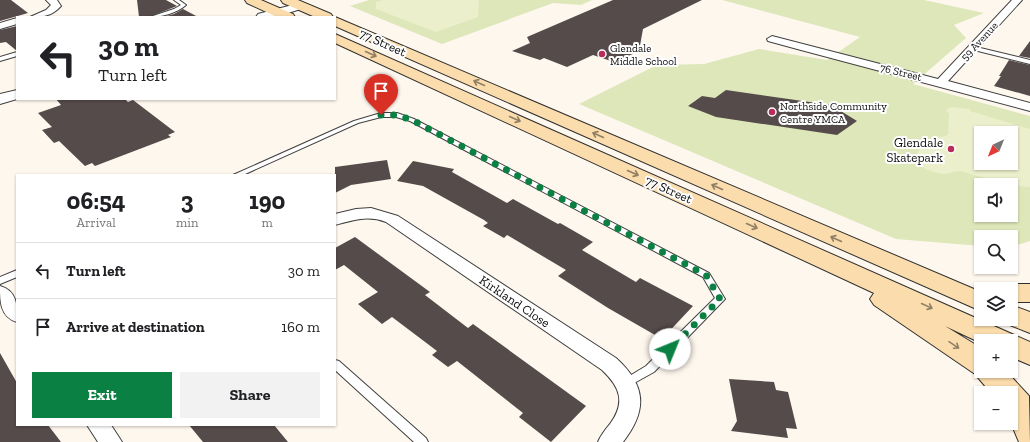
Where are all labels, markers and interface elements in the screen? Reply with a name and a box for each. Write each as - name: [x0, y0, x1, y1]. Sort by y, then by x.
- street label: 59 Avenue: [958, 19, 1001, 64]
- street label: 77 Street: [357, 26, 409, 59]
- text: 30 m: [98, 30, 159, 63]
- icon: left: [32, 32, 84, 84]
- place label: Glendale Middle School: [610, 42, 677, 68]
- marker: Glendale Middle School: [597, 49, 607, 59]
- one-way arrow: [364, 51, 376, 58]
- street label: 76 Street: [879, 61, 924, 84]
- text: Turn left: [98, 64, 167, 86]
- pin: [364, 74, 398, 115]
- one-way arrow: [473, 79, 485, 87]
- icon: arrive: [370, 80, 392, 102]
- place label: Northside Community Centre YMCA: [780, 100, 887, 126]
- marker: Northside Community Centre YMCA: [767, 107, 777, 117]
- one-way arrow: [508, 116, 520, 123]
- north arrow: [974, 126, 1018, 170]
- map controls: [974, 126, 1018, 430]
- one-way arrow: [593, 131, 605, 139]
- place label: Glendale Skatepark: [887, 135, 943, 165]
- marker: Glendale Skatepark: [946, 144, 956, 154]
- one-way arrow: [627, 169, 639, 177]
- street label: 77 Street: [643, 173, 695, 206]
- button: sound: [974, 178, 1018, 222]
- one-way arrow: [712, 183, 724, 191]
- text: 06:54: [67, 186, 125, 215]
- text: 3: [181, 186, 194, 215]
- text: 190: [249, 186, 285, 215]
- text: Arrival: [76, 215, 116, 230]
- text: min: [176, 215, 198, 230]
- text: m: [262, 215, 273, 230]
- one-way arrow: [745, 223, 757, 230]
- button: search: [974, 230, 1018, 274]
- one-way arrow: [831, 235, 843, 243]
- icon: left: [32, 260, 54, 282]
- text: Turn left: [66, 262, 126, 280]
- text: 30 m: [288, 262, 320, 280]
- street label: Kirkland Close: [477, 272, 553, 330]
- button: layers: [974, 282, 1018, 326]
- one-way arrow: [921, 303, 933, 310]
- icon: arrive: [32, 316, 54, 338]
- text: Arrive at destination: [66, 318, 205, 336]
- text: 160 m: [281, 318, 320, 336]
- position arrow: [649, 328, 691, 370]
- button: +: [974, 334, 1018, 378]
- one-way arrow: [948, 341, 960, 349]
- button: Exit: [32, 372, 172, 418]
- button: Share: [180, 372, 320, 418]
- button: −: [974, 386, 1018, 430]

